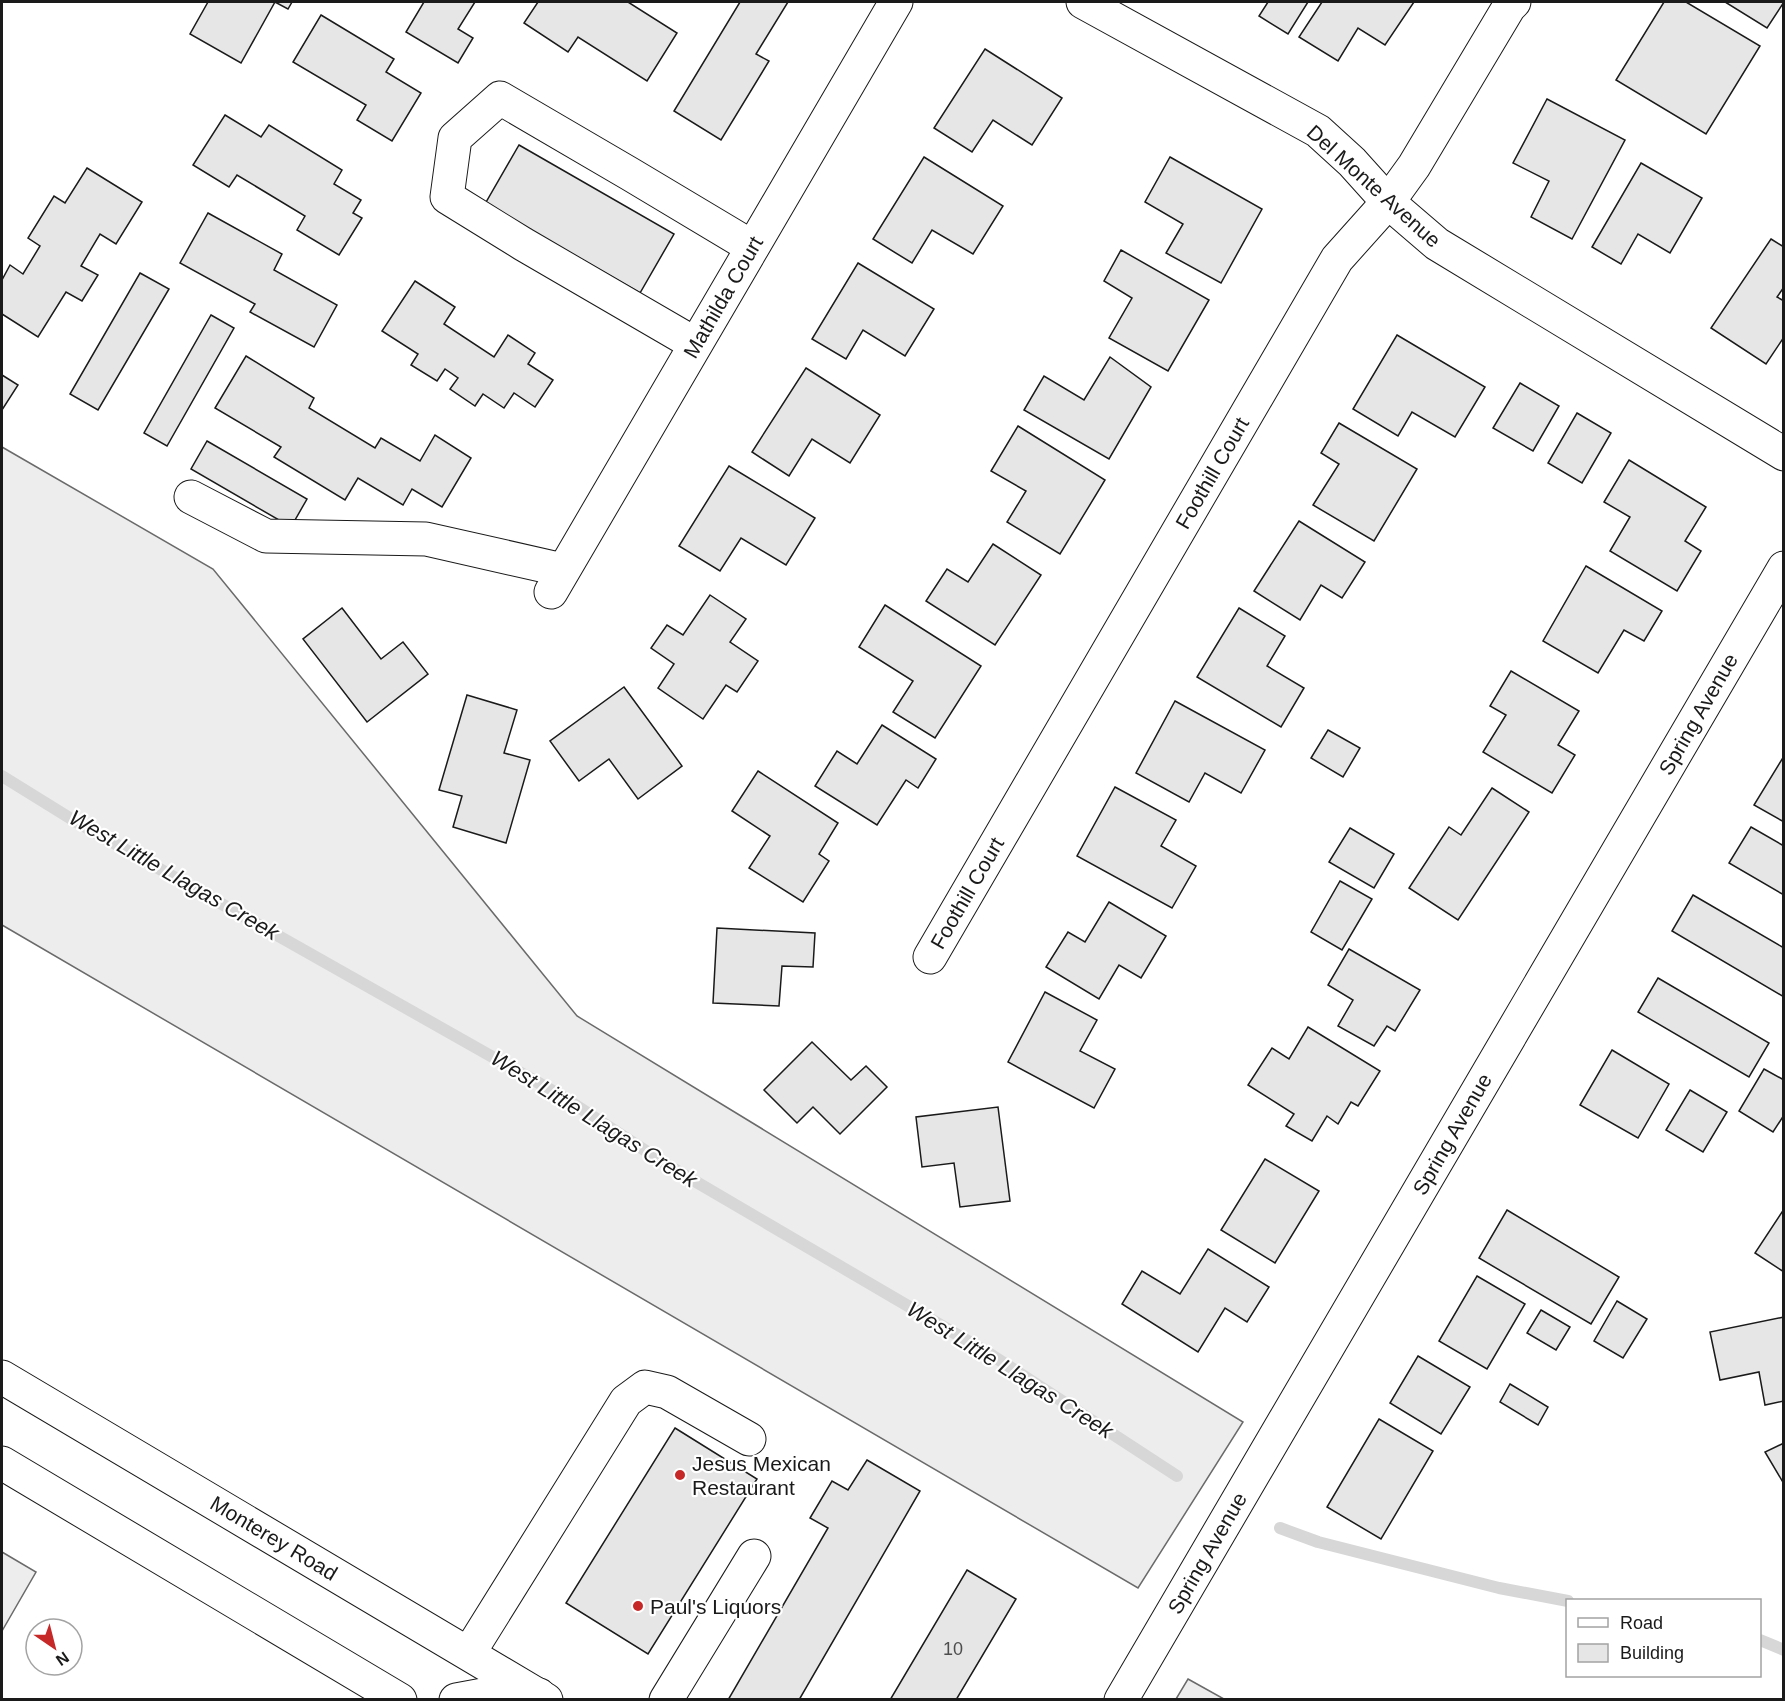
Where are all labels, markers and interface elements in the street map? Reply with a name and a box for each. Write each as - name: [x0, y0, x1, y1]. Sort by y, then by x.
- street label: Del Monte Avenue: [1303, 120, 1445, 252]
- street label: Mathilda Court: [679, 232, 767, 362]
- street label: Foothill Court: [1171, 413, 1253, 533]
- street label: Spring Avenue: [1654, 649, 1742, 779]
- water label: West Little Llagas Creek: [65, 805, 284, 946]
- street label: Foothill Court: [926, 833, 1008, 953]
- water label: West Little Llagas Creek: [486, 1045, 702, 1193]
- street label: Spring Avenue: [1408, 1069, 1496, 1199]
- water label: West Little Llagas Creek: [902, 1296, 1118, 1444]
- place label: Jesus Mexican Restaurant: [692, 1452, 831, 1499]
- marker: Jesus Mexican Restaurant: [673, 1468, 687, 1482]
- street label: Spring Avenue: [1163, 1488, 1251, 1618]
- street label: Monterey Road: [207, 1491, 341, 1585]
- place label: Paul's Liquors: [650, 1595, 781, 1618]
- marker: Paul's Liquors: [631, 1599, 645, 1613]
- legend: [1566, 1599, 1761, 1677]
- text: Road: [1620, 1613, 1663, 1633]
- north arrow: [24, 1617, 84, 1677]
- house number: 10: [943, 1639, 963, 1659]
- text: Building: [1620, 1643, 1684, 1663]
- text: N: [53, 1649, 72, 1669]

